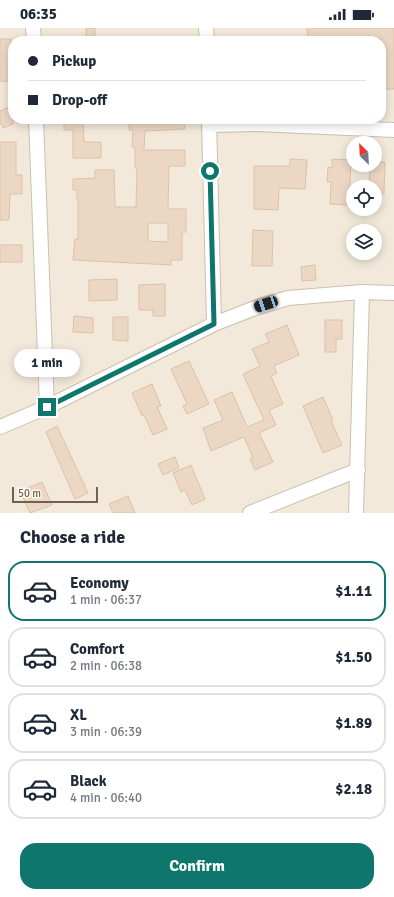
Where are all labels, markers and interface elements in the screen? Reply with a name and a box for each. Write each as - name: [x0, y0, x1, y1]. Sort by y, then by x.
- text: 06:35: [20, 5, 57, 23]
- text: Pickup: [52, 52, 96, 70]
- text: Drop-off: [52, 91, 107, 109]
- north arrow: [346, 136, 382, 172]
- map controls: [346, 136, 382, 260]
- route start: [201, 162, 219, 180]
- button: locate: [346, 180, 382, 216]
- button: layers: [346, 224, 382, 260]
- car: [253, 295, 279, 313]
- callout: 1 min: [14, 349, 80, 377]
- text: 1 min: [31, 355, 63, 371]
- route end: [38, 398, 56, 416]
- scale bar: [12, 485, 98, 504]
- text: 50 m: [18, 487, 41, 500]
- text: Choose a ride: [20, 526, 125, 548]
- icon: car: [22, 573, 58, 609]
- text: Economy: [70, 574, 129, 592]
- text: $1.11: [335, 582, 372, 600]
- text: 1 min · 06:37: [70, 592, 142, 608]
- icon: car: [22, 639, 58, 675]
- text: Comfort: [70, 640, 124, 658]
- text: $1.50: [335, 648, 372, 666]
- text: 2 min · 06:38: [70, 658, 142, 674]
- icon: car: [22, 705, 58, 741]
- text: XL: [70, 706, 87, 724]
- text: $1.89: [335, 714, 372, 732]
- text: 3 min · 06:39: [70, 724, 142, 740]
- icon: car: [22, 771, 58, 807]
- text: Black: [70, 772, 107, 790]
- text: $2.18: [335, 780, 372, 798]
- text: 4 min · 06:40: [70, 790, 142, 806]
- button: Confirm: [20, 843, 374, 889]

